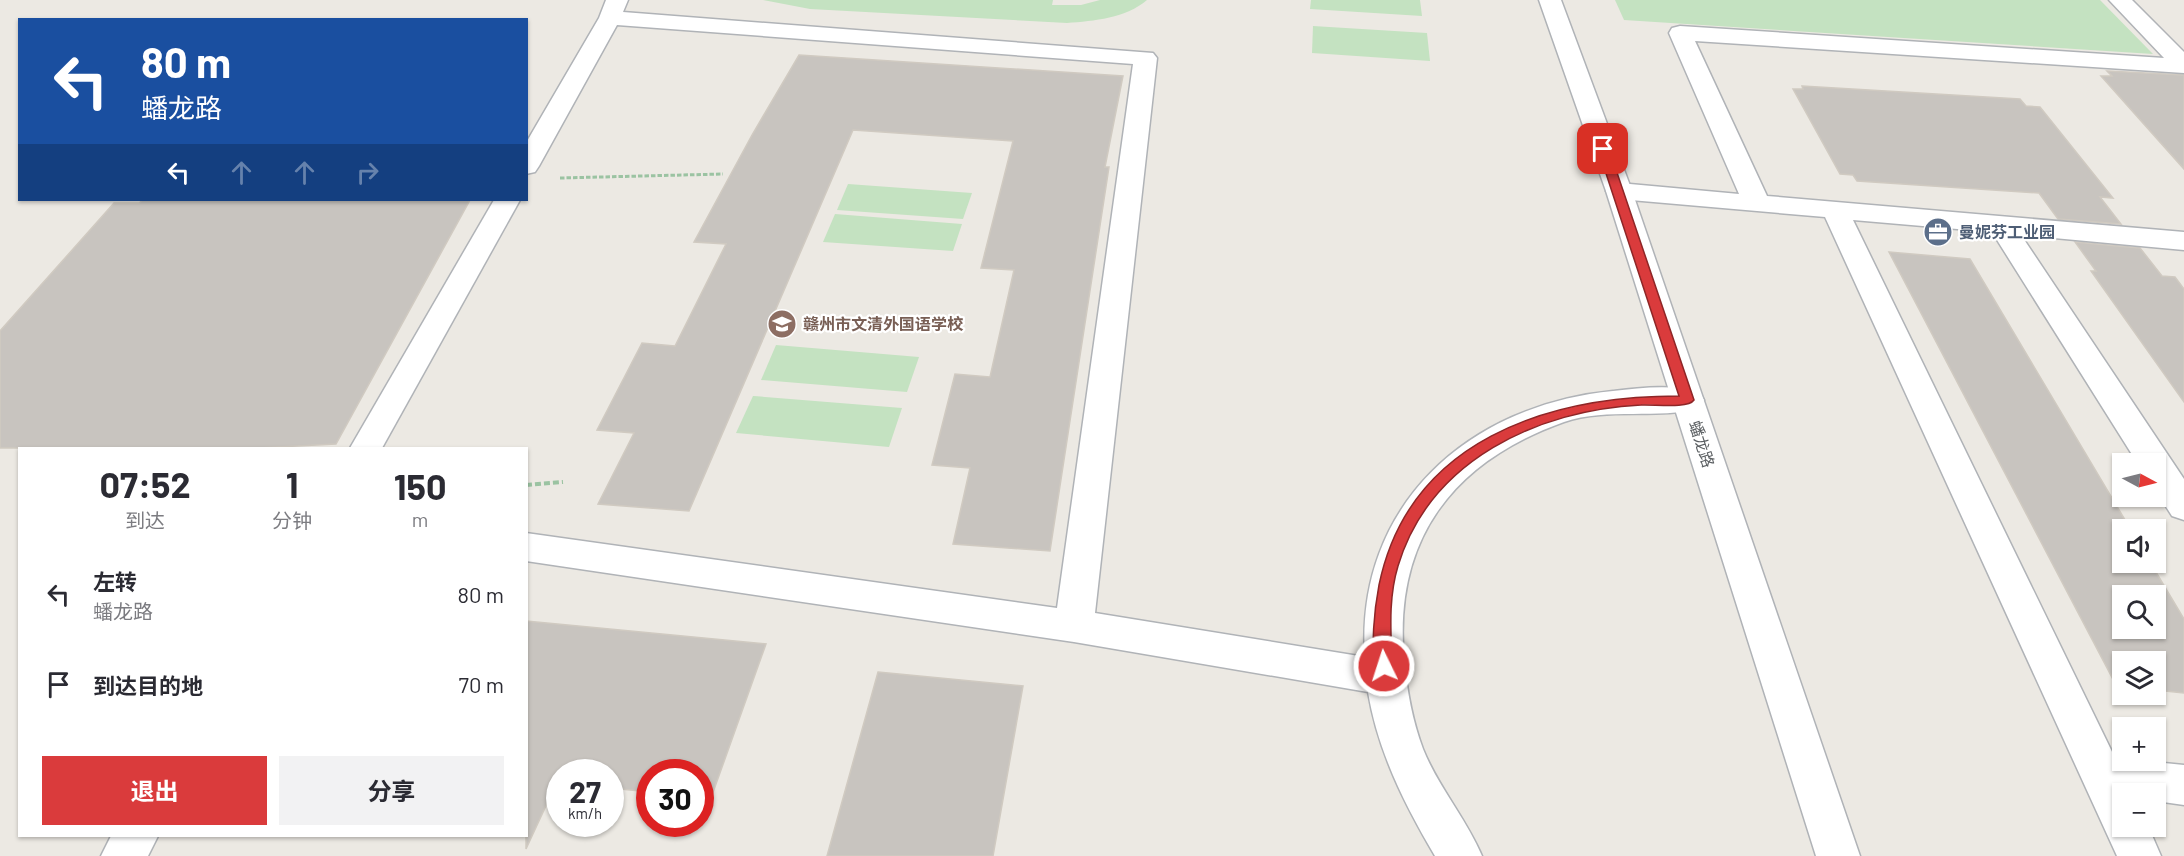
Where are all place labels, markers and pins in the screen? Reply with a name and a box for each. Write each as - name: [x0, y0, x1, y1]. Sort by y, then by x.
- pin: [1577, 123, 1628, 174]
- office icon: 曼妮芬工业园: [1922, 216, 1954, 248]
- place label: 曼妮芬工业园: [1959, 222, 2055, 241]
- school or university icon: 赣州市文清外国语学校: [766, 308, 798, 340]
- place label: 赣州市文清外国语学校: [803, 314, 964, 333]

